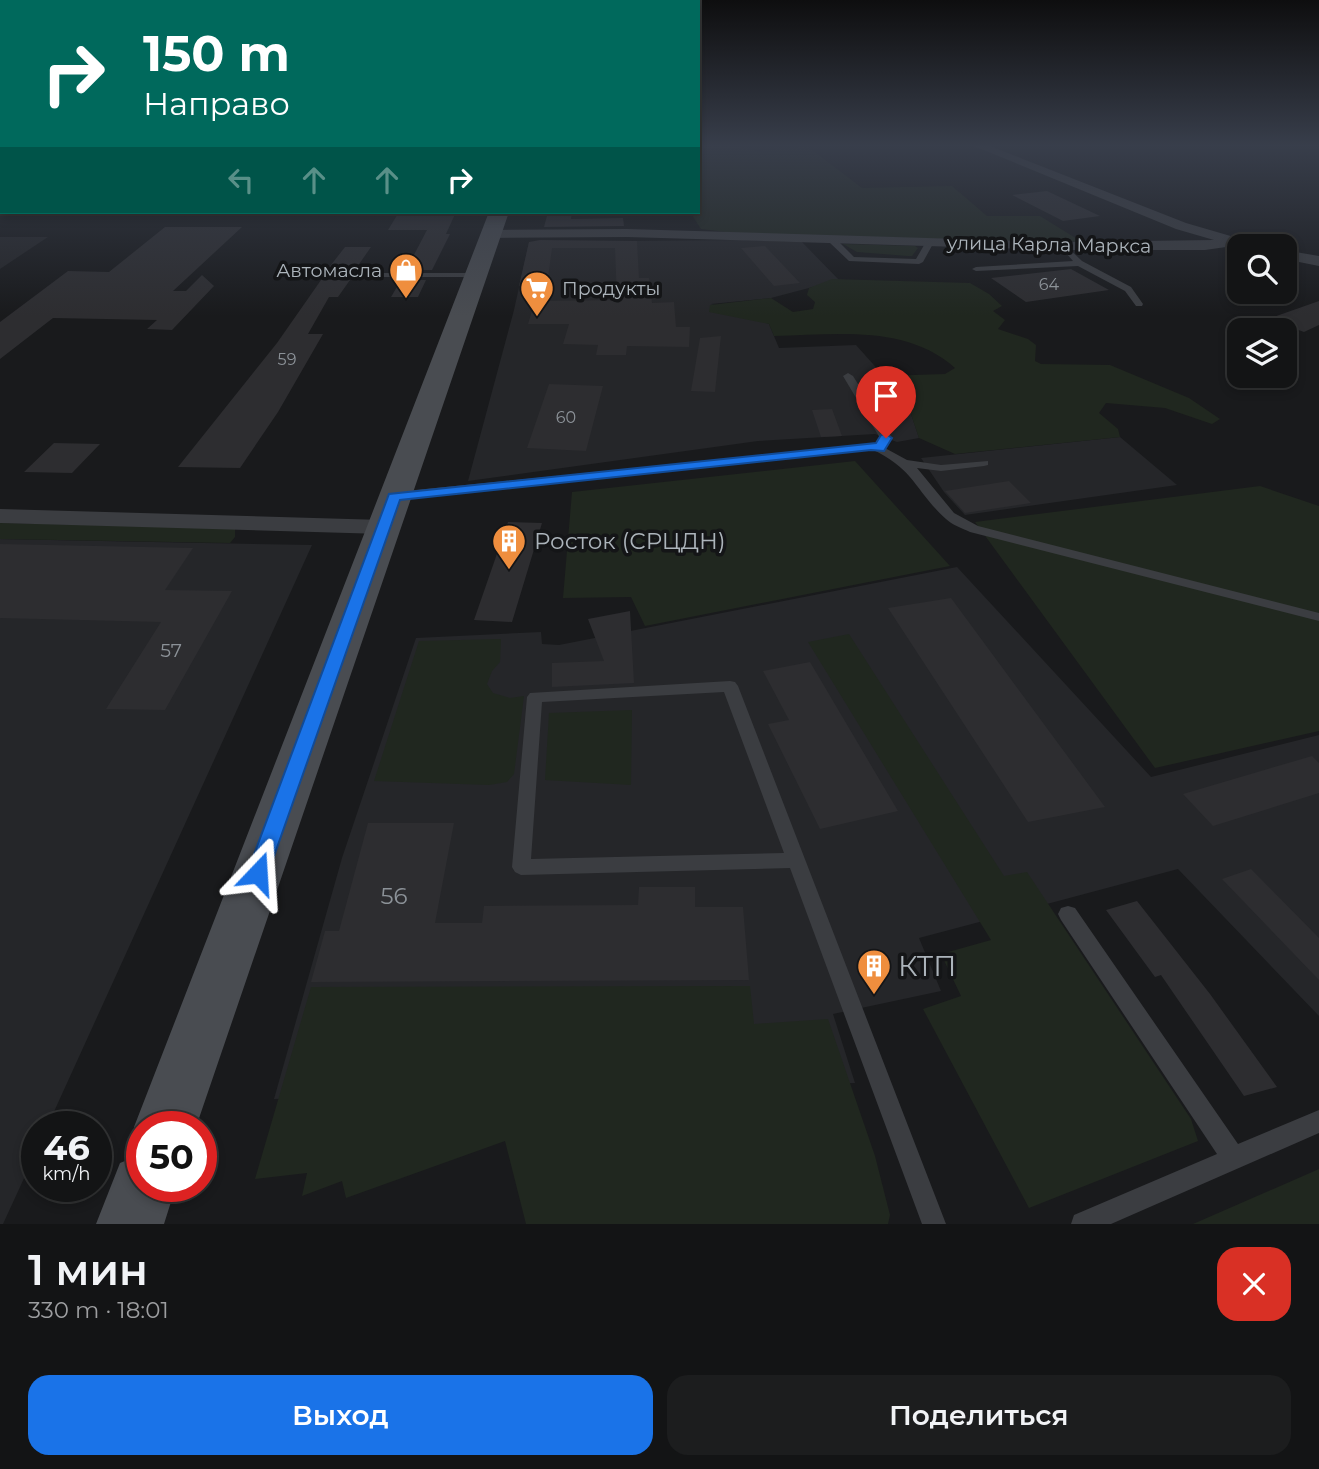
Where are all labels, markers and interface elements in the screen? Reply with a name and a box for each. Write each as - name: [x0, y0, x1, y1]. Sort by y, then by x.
- text: 150 m: [143, 24, 290, 83]
- icon: right: [28, 28, 119, 119]
- text: Направо: [143, 84, 290, 123]
- icon: left: [222, 161, 260, 199]
- icon: ahead: [295, 161, 333, 199]
- icon: ahead: [368, 161, 406, 199]
- icon: right: [441, 161, 479, 199]
- street label: улица Карла Маркса: [946, 231, 1151, 258]
- map controls: [1227, 234, 1297, 388]
- button: search: [1227, 234, 1297, 304]
- shop icon: Автомасла: [387, 251, 425, 300]
- place label: Автомасла: [276, 259, 382, 282]
- supermarket icon: Продукты: [518, 269, 556, 318]
- house number: 64: [1039, 275, 1060, 294]
- place label: Продукты: [562, 277, 660, 300]
- button: layers: [1227, 318, 1297, 388]
- house number: 59: [278, 350, 296, 369]
- pin: [856, 366, 916, 438]
- icon: arrive: [867, 377, 905, 415]
- house number: 60: [556, 408, 576, 427]
- building icon: Росток (СРЦДН): [490, 522, 528, 571]
- place label: Росток (СРЦДН): [534, 527, 726, 555]
- house number: 57: [160, 639, 182, 662]
- position arrow: [221, 836, 295, 910]
- house number: 56: [380, 882, 408, 910]
- building icon: КТП: [855, 947, 893, 996]
- place label: КТП: [898, 949, 956, 983]
- speed limit sign: 50: [126, 1111, 217, 1202]
- text: 46: [43, 1126, 90, 1169]
- text: km/h: [42, 1163, 91, 1185]
- text: 1 мин: [28, 1244, 148, 1296]
- button: close: [1217, 1247, 1291, 1321]
- text: 330 m · 18:01: [28, 1296, 169, 1324]
- button: Выход: [28, 1375, 653, 1455]
- button: Поделиться: [667, 1375, 1291, 1455]

